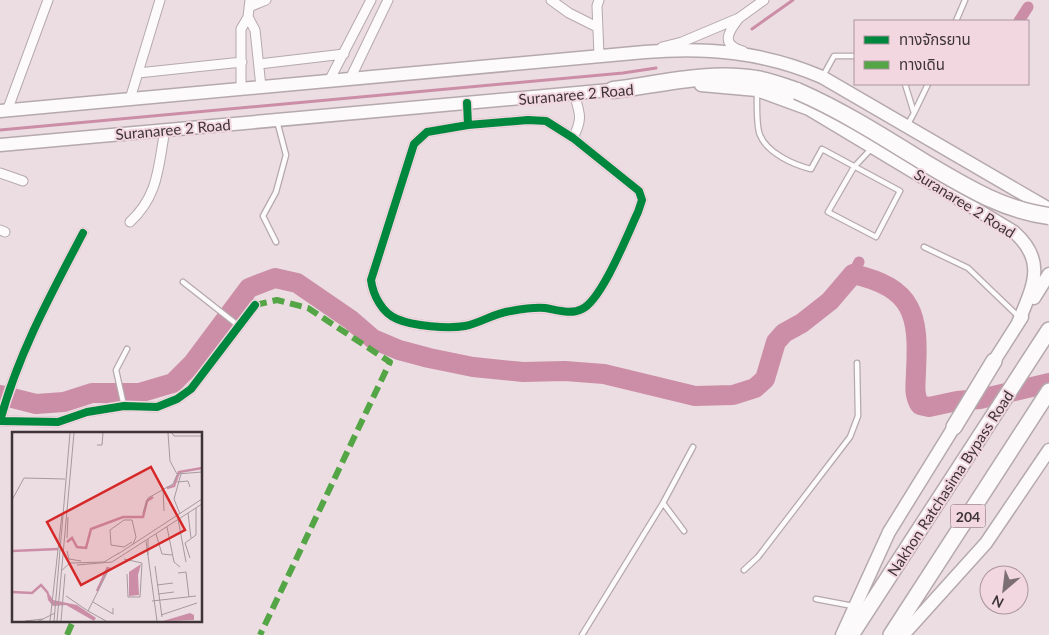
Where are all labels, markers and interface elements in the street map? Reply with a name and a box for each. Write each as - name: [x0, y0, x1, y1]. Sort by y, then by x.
- legend: [854, 20, 1029, 85]
- text: ทางจักรยาน: [899, 30, 971, 48]
- text: ทางเดิน: [899, 55, 945, 73]
- street label: Suranaree 2 Road: [518, 80, 634, 108]
- street label: Suranaree 2 Road: [115, 115, 231, 143]
- street label: Suranaree 2 Road: [911, 165, 1019, 241]
- street label: Nakhon Ratchasima Bypass Road: [883, 387, 1017, 579]
- inset map: [12, 432, 202, 622]
- road number: 204: [950, 504, 986, 528]
- north arrow: [979, 565, 1029, 615]
- text: N: [989, 592, 1006, 612]

